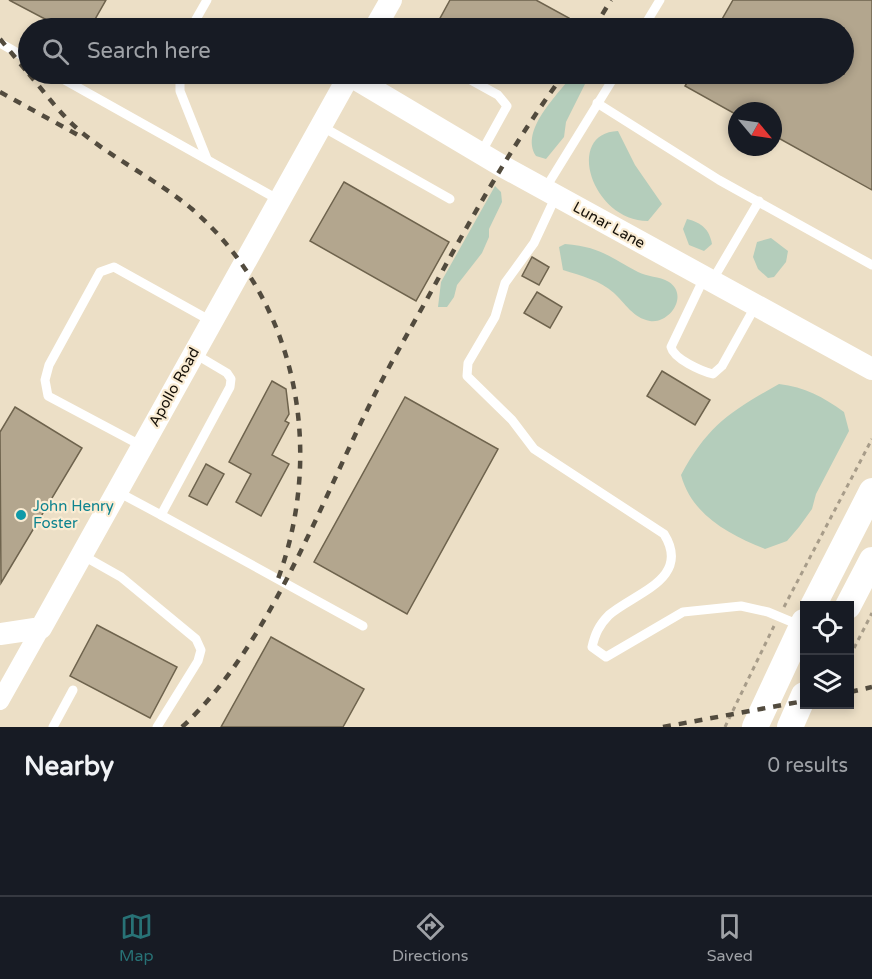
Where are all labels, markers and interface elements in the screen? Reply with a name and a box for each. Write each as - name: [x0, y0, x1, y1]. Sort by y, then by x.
- search box: [18, 18, 854, 84]
- icon: search: [39, 35, 72, 68]
- text: Search here: [87, 38, 211, 64]
- north arrow: [728, 102, 782, 156]
- street label: Lunar Lane: [570, 198, 648, 252]
- street label: Apollo Road: [145, 344, 203, 430]
- place label: John Henry Foster: [33, 497, 114, 532]
- marker: John Henry Foster: [14, 508, 28, 522]
- map controls: [800, 601, 854, 709]
- button: locate: [800, 601, 854, 655]
- button: layers: [800, 655, 854, 709]
- text: Nearby: [24, 751, 114, 782]
- text: 0 results: [768, 754, 848, 778]
- tab: Map: [119, 910, 154, 966]
- tab: Directions: [392, 910, 468, 966]
- tab: Saved: [707, 910, 753, 966]

